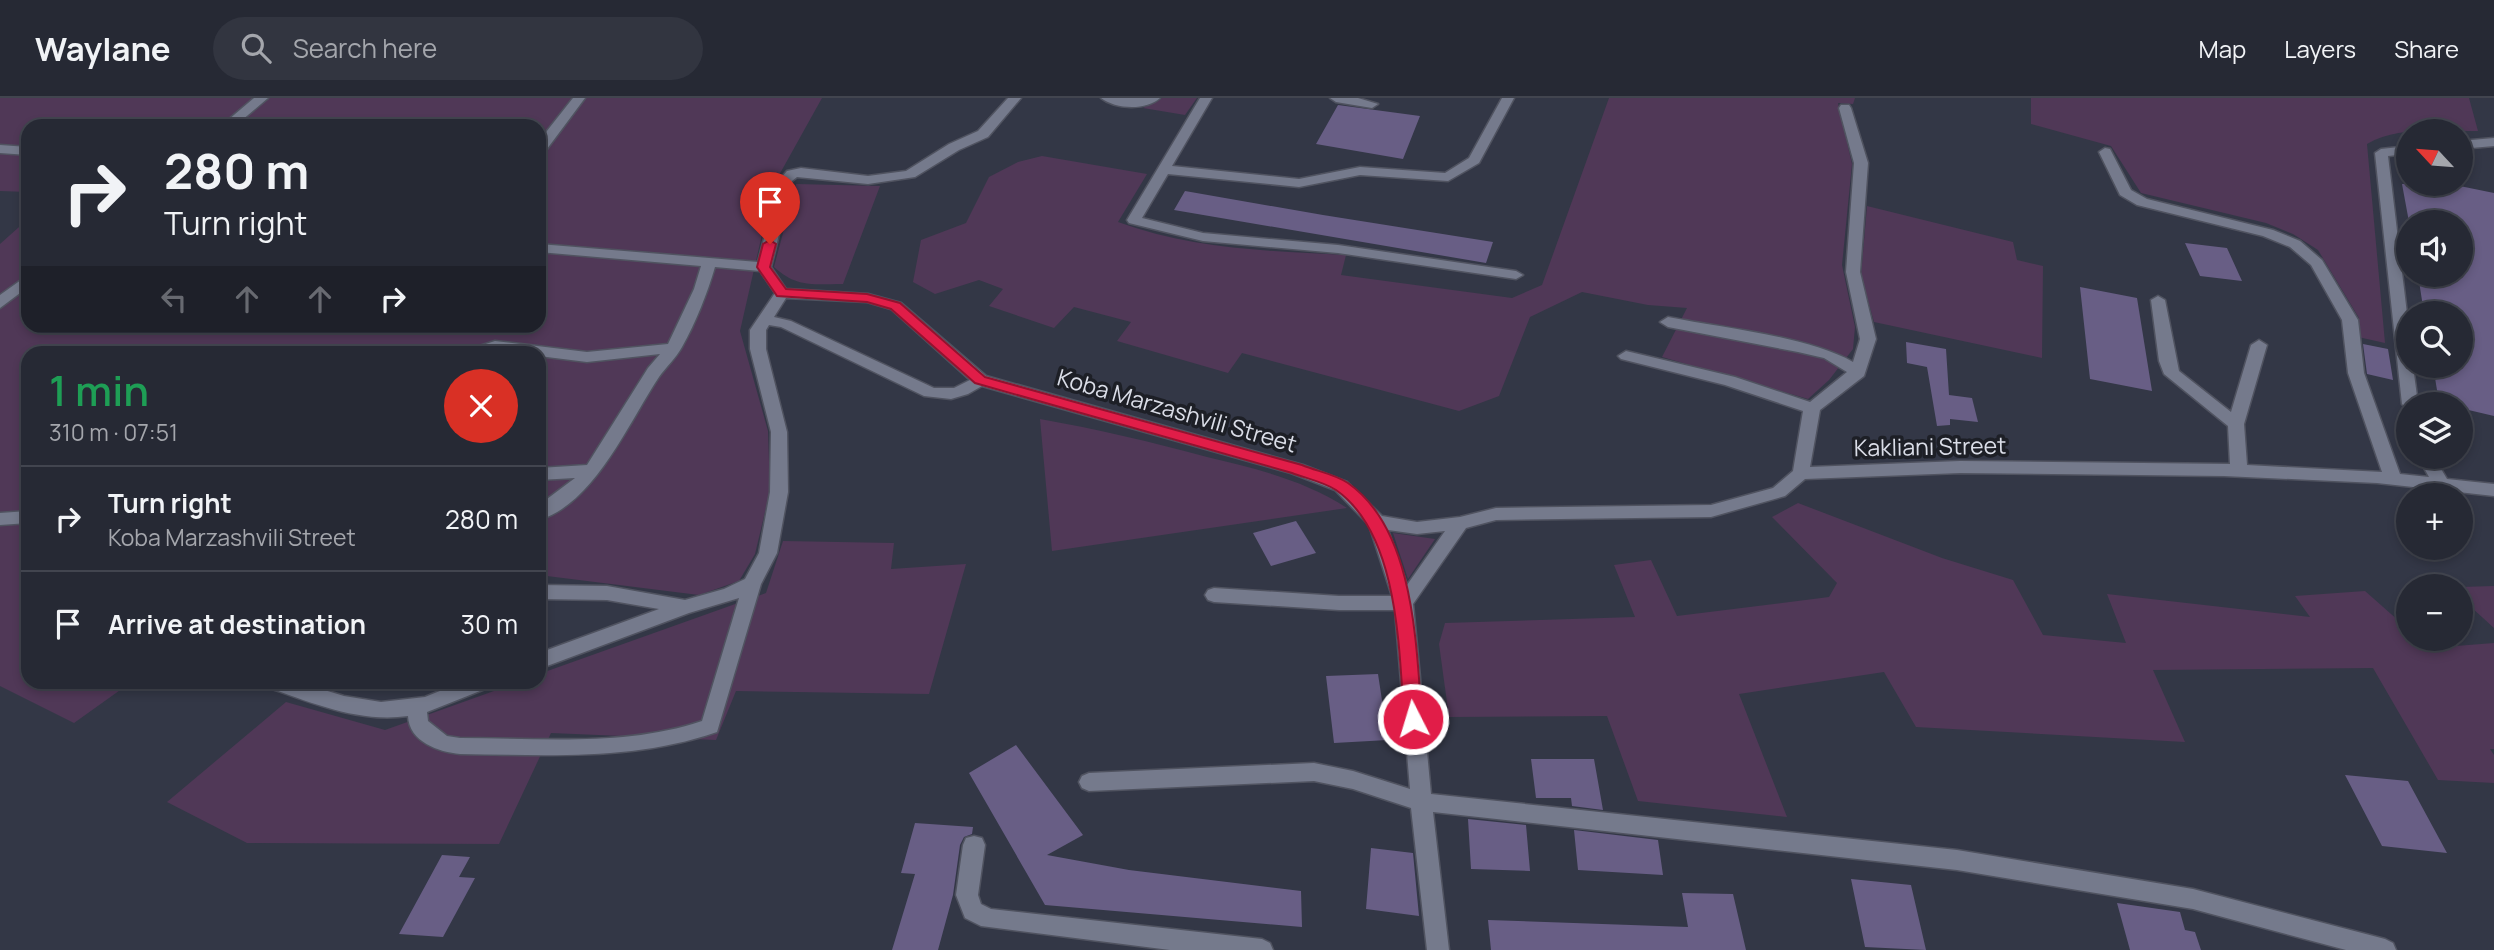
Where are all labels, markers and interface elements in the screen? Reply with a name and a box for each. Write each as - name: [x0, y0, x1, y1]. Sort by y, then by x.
- search box: [213, 17, 703, 80]
- text: Waylane: [35, 26, 171, 71]
- icon: search: [237, 29, 275, 67]
- text: Search here: [293, 30, 437, 66]
- text: Map: [2199, 32, 2246, 65]
- text: Layers: [2284, 32, 2356, 65]
- text: Share: [2394, 32, 2459, 65]
- north arrow: [2396, 119, 2473, 196]
- map controls: [2396, 119, 2473, 651]
- text: 280 m: [164, 137, 309, 204]
- icon: right: [49, 147, 140, 238]
- pin: [740, 172, 800, 244]
- icon: arrive: [751, 183, 789, 221]
- text: Turn right: [164, 201, 307, 245]
- button: sound: [2396, 210, 2473, 287]
- icon: left: [155, 280, 193, 318]
- icon: ahead: [228, 280, 266, 318]
- icon: ahead: [301, 280, 339, 318]
- icon: right: [374, 280, 412, 318]
- button: search: [2396, 301, 2473, 378]
- text: 1 min: [49, 361, 149, 419]
- street label: Koba Marzashvili Street: [1054, 361, 1301, 460]
- button: close: [444, 369, 518, 443]
- button: layers: [2396, 392, 2473, 469]
- text: 310 m · 07:51: [49, 416, 178, 448]
- street label: Kakliani Street: [1853, 429, 2007, 463]
- button: +: [2396, 483, 2473, 560]
- text: Turn right: [108, 485, 232, 521]
- icon: right: [49, 500, 87, 538]
- text: 280 m: [445, 501, 518, 537]
- text: Koba Marzashvili Street: [108, 521, 356, 553]
- button: −: [2396, 574, 2473, 651]
- icon: arrive: [49, 605, 87, 643]
- text: Arrive at destination: [108, 606, 366, 642]
- text: 30 m: [461, 606, 518, 642]
- position arrow: [1376, 682, 1450, 756]

